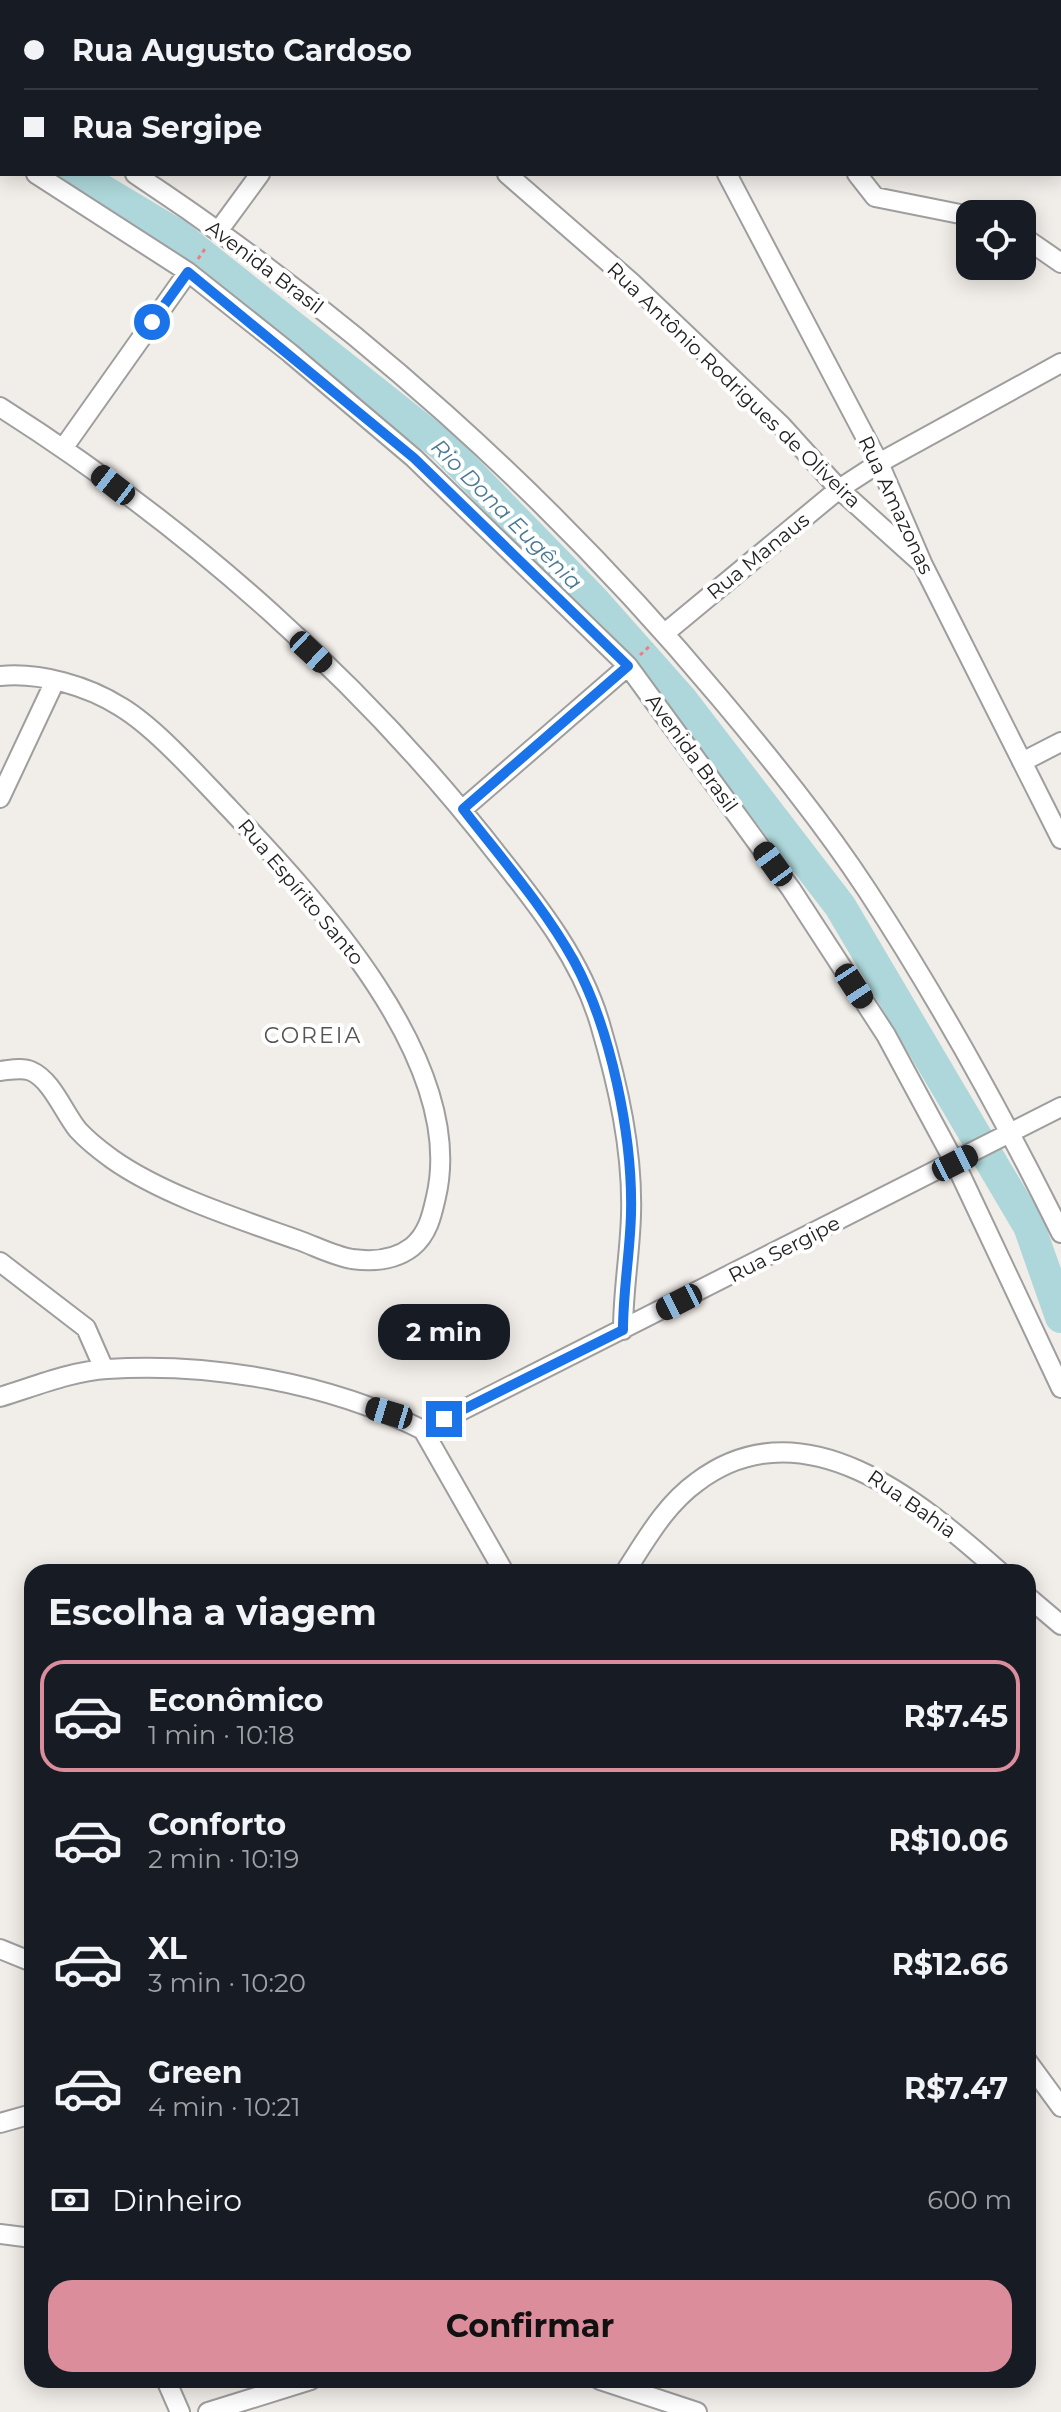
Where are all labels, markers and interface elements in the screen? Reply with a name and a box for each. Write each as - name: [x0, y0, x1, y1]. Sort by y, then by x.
- text: Rua Augusto Cardoso: [72, 32, 412, 69]
- text: Rua Sergipe: [72, 109, 262, 146]
- map controls: [956, 200, 1036, 280]
- button: locate: [956, 200, 1036, 280]
- street label: Avenida Brasil: [202, 215, 328, 319]
- street label: Rua Antônio Rodrigues de Oliveira: [602, 257, 866, 513]
- route start: [134, 304, 170, 340]
- street label: Rua Amazonas: [853, 432, 939, 578]
- water label: Rio Dona Eugênia: [426, 433, 588, 595]
- car: [87, 461, 139, 509]
- street label: Rua Manaus: [702, 507, 814, 604]
- car: [285, 627, 337, 677]
- street label: Avenida Brasil: [641, 689, 743, 817]
- street label: Rua Espírito Santo: [233, 814, 369, 970]
- car: [749, 838, 797, 890]
- car: [831, 959, 877, 1013]
- district label: COREIA: [264, 1022, 362, 1049]
- car: [928, 1141, 982, 1185]
- street label: Rua Sergipe: [724, 1211, 844, 1287]
- car: [652, 1280, 706, 1324]
- callout: 2 min: [378, 1303, 510, 1359]
- text: 2 min: [406, 1316, 482, 1348]
- car: [363, 1395, 415, 1431]
- route end: [426, 1401, 462, 1437]
- street label: Rua Bahia: [863, 1465, 961, 1543]
- text: Escolha a viagem: [48, 1590, 377, 1634]
- icon: car: [52, 1680, 124, 1752]
- text: Econômico: [148, 1682, 323, 1719]
- text: R$7.45: [904, 1698, 1008, 1735]
- text: 1 min · 10:18: [148, 1719, 295, 1751]
- icon: car: [52, 1804, 124, 1876]
- text: Conforto: [148, 1806, 286, 1843]
- text: R$10.06: [888, 1822, 1008, 1859]
- text: 2 min · 10:19: [148, 1843, 299, 1875]
- icon: car: [52, 1928, 124, 2000]
- text: XL: [148, 1930, 187, 1967]
- text: R$12.66: [892, 1946, 1008, 1983]
- text: 3 min · 10:20: [148, 1967, 306, 1999]
- icon: car: [52, 2052, 124, 2124]
- text: Green: [148, 2054, 242, 2091]
- text: R$7.47: [904, 2070, 1008, 2107]
- text: 4 min · 10:21: [148, 2091, 301, 2123]
- icon: cash: [48, 2178, 92, 2222]
- text: Dinheiro: [112, 2182, 242, 2219]
- text: 600 m: [927, 2184, 1012, 2216]
- button: Confirmar: [48, 2280, 1012, 2372]

